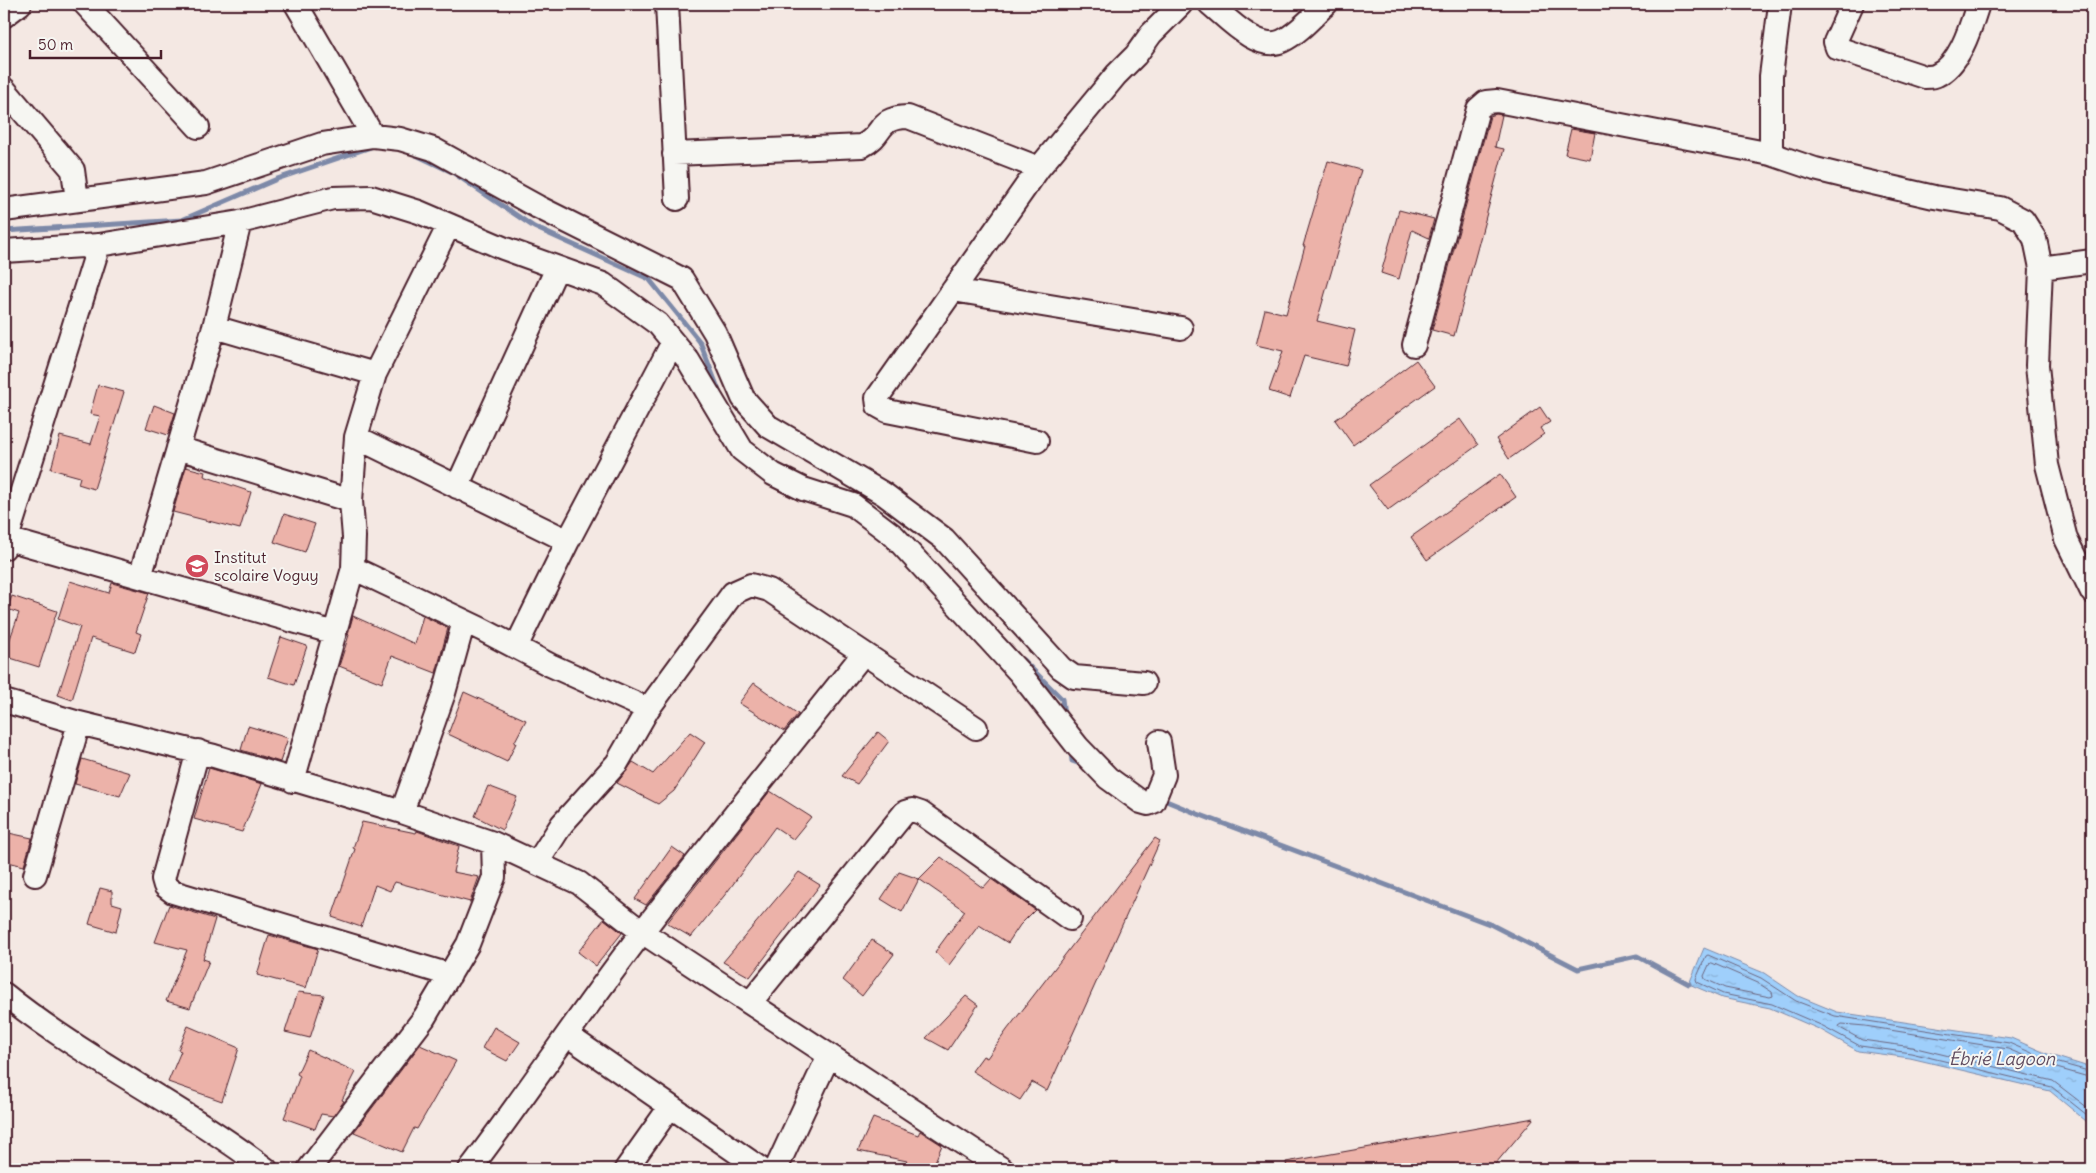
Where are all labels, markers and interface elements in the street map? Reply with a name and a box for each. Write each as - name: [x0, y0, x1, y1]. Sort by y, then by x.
- scale bar: [30, 28, 161, 60]
- text: 50 m: [38, 35, 73, 54]
- place label: Institut scolaire Voguy: [214, 547, 319, 585]
- school or university icon: Institut scolaire Voguy: [184, 553, 210, 579]
- water label: Ébrié Lagoon: [1949, 1047, 2056, 1070]

